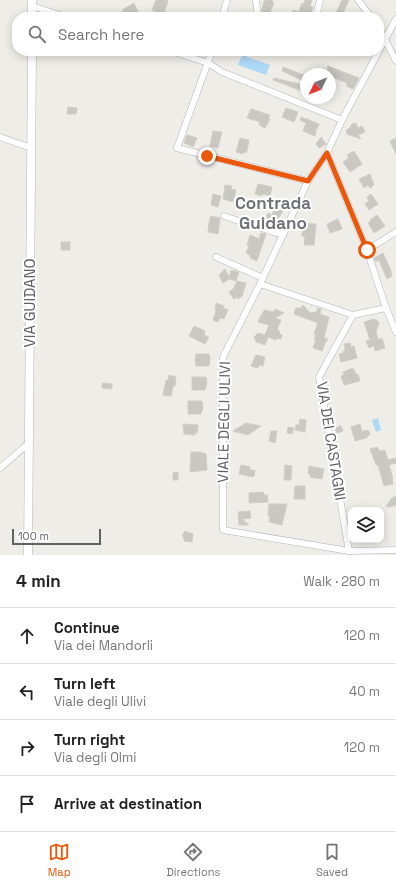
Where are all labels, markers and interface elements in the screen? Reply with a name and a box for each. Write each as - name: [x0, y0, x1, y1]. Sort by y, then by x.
- search box: [12, 12, 384, 56]
- icon: search: [26, 23, 48, 45]
- text: Search here: [58, 25, 144, 44]
- north arrow: [300, 68, 336, 104]
- route end: [198, 147, 216, 165]
- district label: Contrada Guidano: [235, 192, 311, 234]
- route start: [358, 241, 376, 259]
- street label: VIA GUIDANO: [20, 259, 39, 347]
- street label: VIALE DEGLI ULIVI: [213, 361, 234, 483]
- street label: VIA DEI CASTAGNI: [313, 380, 350, 502]
- map controls: [348, 507, 384, 543]
- button: layers: [348, 507, 384, 543]
- scale bar: [12, 527, 101, 546]
- text: 100 m: [18, 529, 49, 543]
- text: 4 min: [16, 570, 61, 592]
- text: Walk · 280 m: [303, 573, 380, 590]
- text: Continue: [54, 618, 120, 637]
- icon: ahead: [16, 625, 38, 647]
- text: 120 m: [344, 627, 380, 644]
- text: Via dei Mandorli: [54, 637, 153, 654]
- text: Turn left: [54, 674, 116, 693]
- icon: left: [16, 681, 38, 703]
- text: 40 m: [349, 683, 380, 700]
- text: Viale degli Ulivi: [54, 693, 146, 710]
- text: Turn right: [54, 730, 125, 749]
- icon: right: [16, 737, 38, 759]
- text: 120 m: [344, 739, 380, 756]
- text: Via degli Olmi: [54, 749, 136, 766]
- icon: arrive: [16, 793, 38, 815]
- text: Arrive at destination: [54, 794, 202, 813]
- tab: Map: [48, 841, 71, 879]
- tab: Directions: [166, 841, 220, 879]
- tab: Saved: [316, 841, 348, 879]

